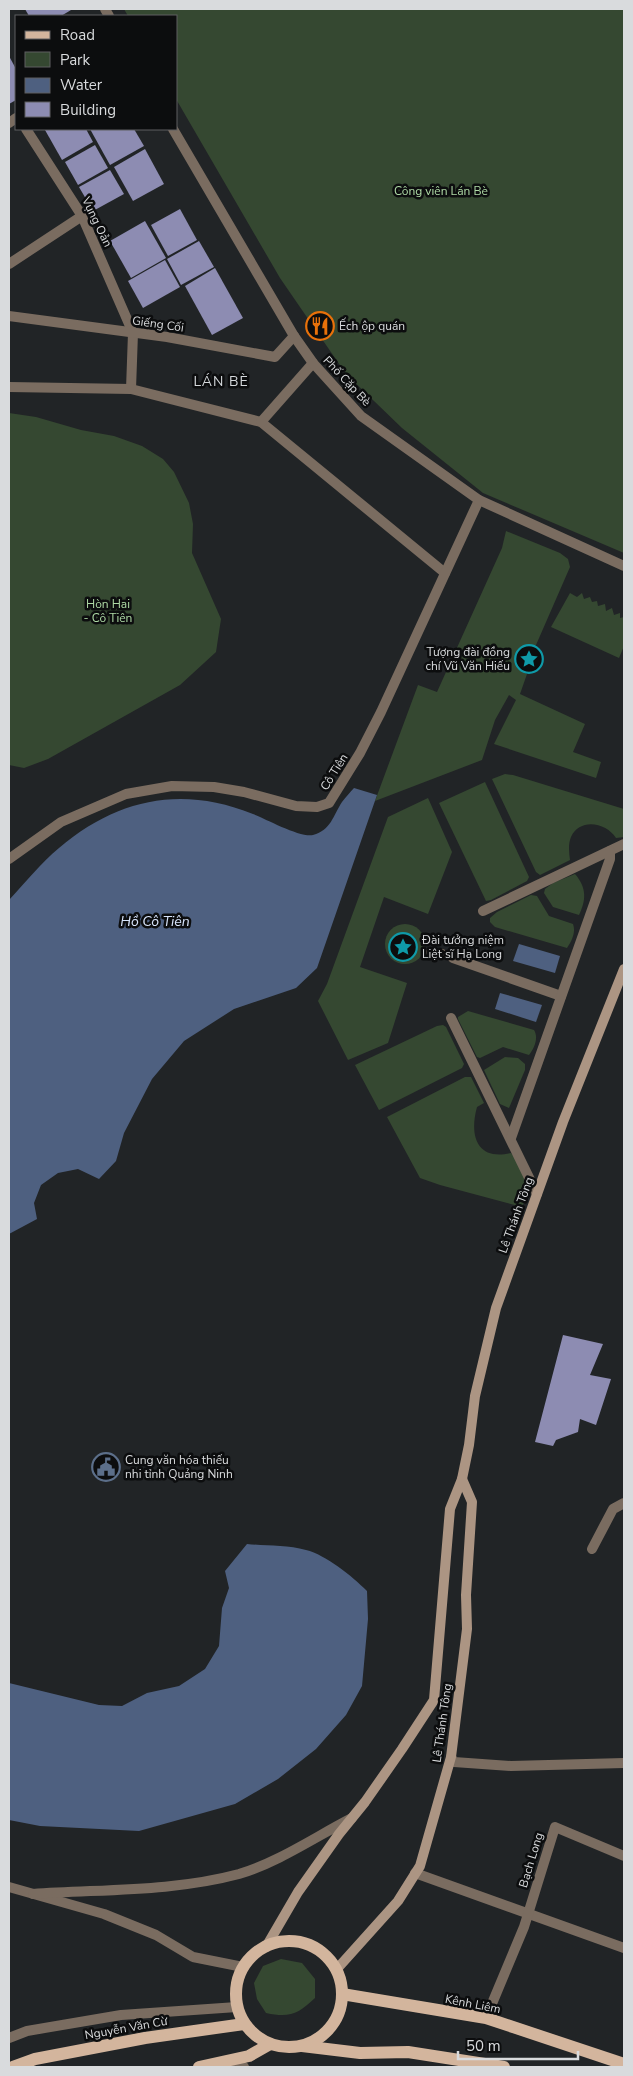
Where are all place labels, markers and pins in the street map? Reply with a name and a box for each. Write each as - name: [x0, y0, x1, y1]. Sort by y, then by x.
- restaurant icon: Ếch ộp quán: [305, 311, 335, 341]
- place label: Ếch ộp quán: [339, 317, 405, 334]
- place label: Tượng đài đồng chí Vũ Văn Hiếu: [425, 644, 510, 674]
- place icon: Tượng đài đồng chí Vũ Văn Hiếu: [514, 644, 544, 674]
- place icon: Đài tưởng niệm Liệt sĩ Hạ Long: [388, 932, 418, 962]
- place label: Đài tưởng niệm Liệt sĩ Hạ Long: [421, 932, 504, 962]
- public building icon: Cung văn hóa thiếu nhi tỉnh Quảng Ninh: [91, 1452, 121, 1482]
- place label: Cung văn hóa thiếu nhi tỉnh Quảng Ninh: [125, 1452, 233, 1482]

